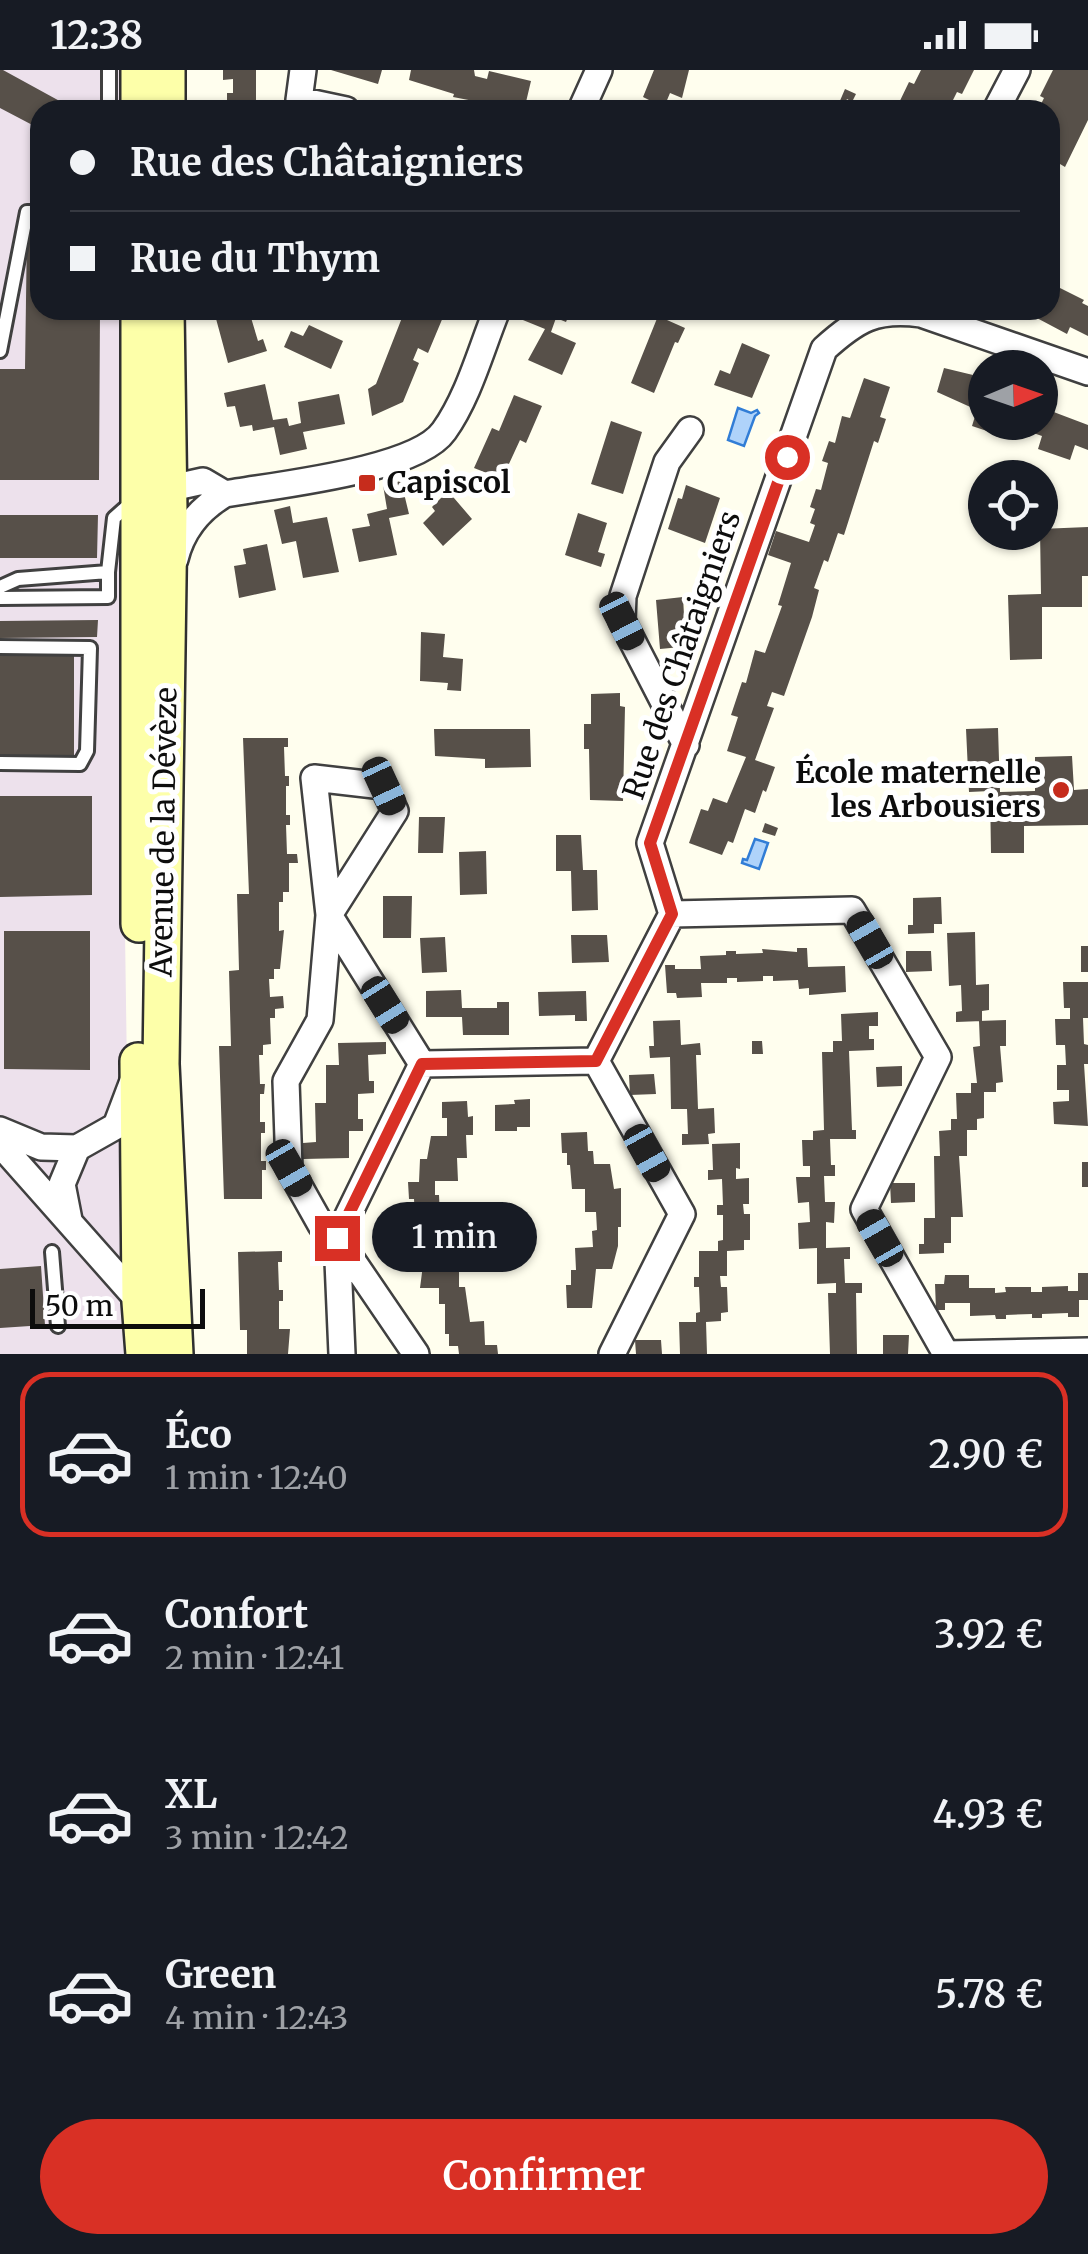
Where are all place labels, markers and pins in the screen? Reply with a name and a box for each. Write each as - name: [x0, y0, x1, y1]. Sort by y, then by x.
- place label: Capiscol: [387, 463, 511, 501]
- marker: Capiscol: [356, 472, 378, 494]
- place label: École maternelle les Arbousiers: [795, 753, 1041, 825]
- marker: École maternelle les Arbousiers: [1050, 779, 1072, 801]

